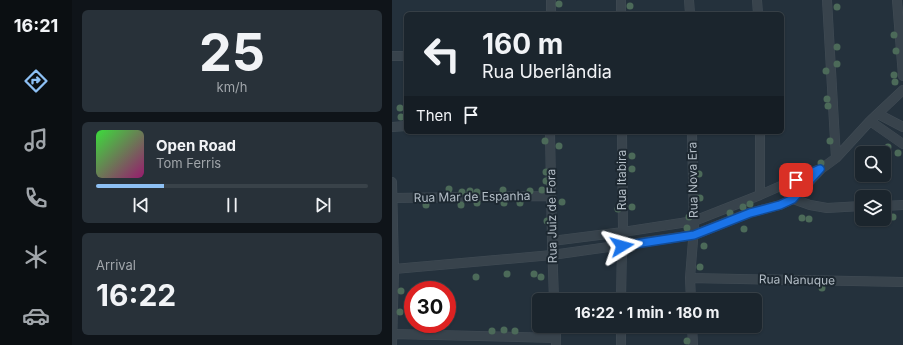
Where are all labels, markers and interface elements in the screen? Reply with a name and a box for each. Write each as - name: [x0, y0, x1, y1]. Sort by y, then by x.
- text: 16:21: [14, 15, 58, 36]
- text: 25: [199, 21, 265, 84]
- text: 160 m: [482, 27, 563, 61]
- icon: left: [416, 28, 468, 80]
- text: Rua Uberlândia: [482, 61, 612, 82]
- icon: directions: [22, 67, 50, 95]
- text: km/h: [217, 79, 247, 95]
- icon: arrive: [460, 104, 482, 126]
- text: Then: [416, 106, 452, 125]
- icon: music: [22, 126, 50, 154]
- text: Open Road: [156, 136, 236, 155]
- street label: Rua Nova Era: [684, 142, 701, 218]
- map controls: [855, 146, 891, 226]
- button: search: [855, 146, 891, 182]
- street label: Rua Itabira: [614, 150, 629, 210]
- text: Tom Ferris: [156, 155, 221, 171]
- pin: [779, 163, 813, 197]
- street label: Rua Juiz de Fora: [543, 169, 560, 263]
- icon: arrive: [785, 169, 807, 191]
- icon: phone: [22, 184, 50, 212]
- street label: Rua Mar de Espanha: [413, 188, 531, 205]
- button: layers: [855, 190, 891, 226]
- icon: previous: [130, 194, 152, 216]
- icon: pause: [221, 194, 243, 216]
- icon: next: [312, 194, 334, 216]
- position arrow: [601, 225, 643, 267]
- icon: climate: [22, 243, 50, 271]
- text: Arrival: [96, 257, 136, 273]
- street label: Rua Nanuque: [759, 271, 835, 288]
- text: 16:22: [96, 277, 176, 313]
- speed limit sign: 30: [404, 281, 456, 333]
- icon: car: [22, 302, 50, 330]
- text: 16:22 · 1 min · 180 m: [574, 303, 720, 322]

